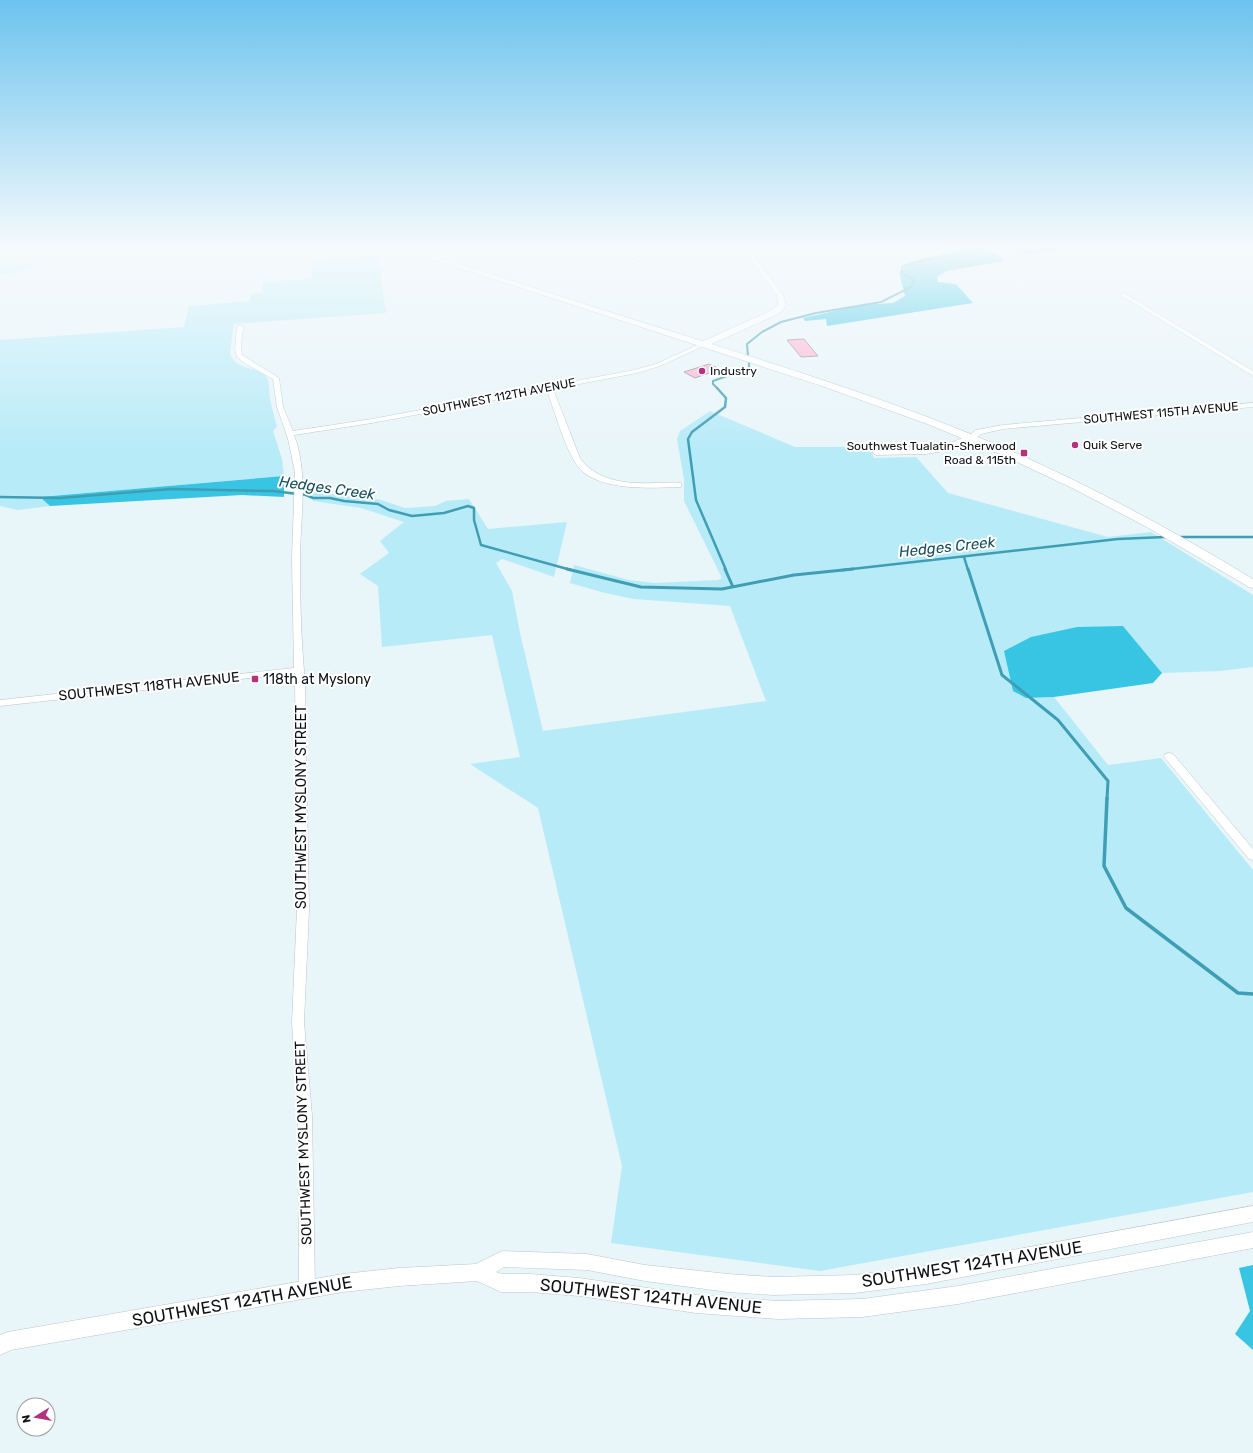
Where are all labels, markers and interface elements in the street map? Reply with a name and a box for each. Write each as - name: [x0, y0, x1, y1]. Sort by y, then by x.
- place label: Industry: [710, 364, 757, 378]
- marker: Industry: [697, 366, 707, 376]
- street label: SOUTHWEST 112TH AVENUE: [421, 375, 577, 419]
- street label: SOUTHWEST 115TH AVENUE: [1083, 399, 1239, 427]
- place label: Quik Serve: [1083, 438, 1142, 452]
- place label: Southwest Tualatin-Sherwood Road & 115th: [847, 439, 1016, 467]
- marker: Quik Serve: [1070, 440, 1080, 450]
- marker: Southwest Tualatin-Sherwood Road & 115th: [1019, 448, 1029, 458]
- water label: Hedges Creek: [278, 472, 376, 504]
- water label: Hedges Creek: [898, 533, 996, 561]
- street label: SOUTHWEST 118TH AVENUE: [58, 669, 240, 704]
- place label: 118th at Myslony: [263, 671, 371, 688]
- marker: 118th at Myslony: [250, 674, 260, 684]
- street label: SOUTHWEST MYSLONY STREET: [293, 705, 310, 909]
- street label: SOUTHWEST MYSLONY STREET: [291, 1041, 316, 1245]
- street label: SOUTHWEST 124TH AVENUE: [860, 1237, 1084, 1291]
- street label: SOUTHWEST 124TH AVENUE: [130, 1272, 354, 1330]
- street label: SOUTHWEST 124TH AVENUE: [539, 1274, 763, 1318]
- north arrow: [16, 1397, 56, 1437]
- text: N: [20, 1414, 34, 1424]

